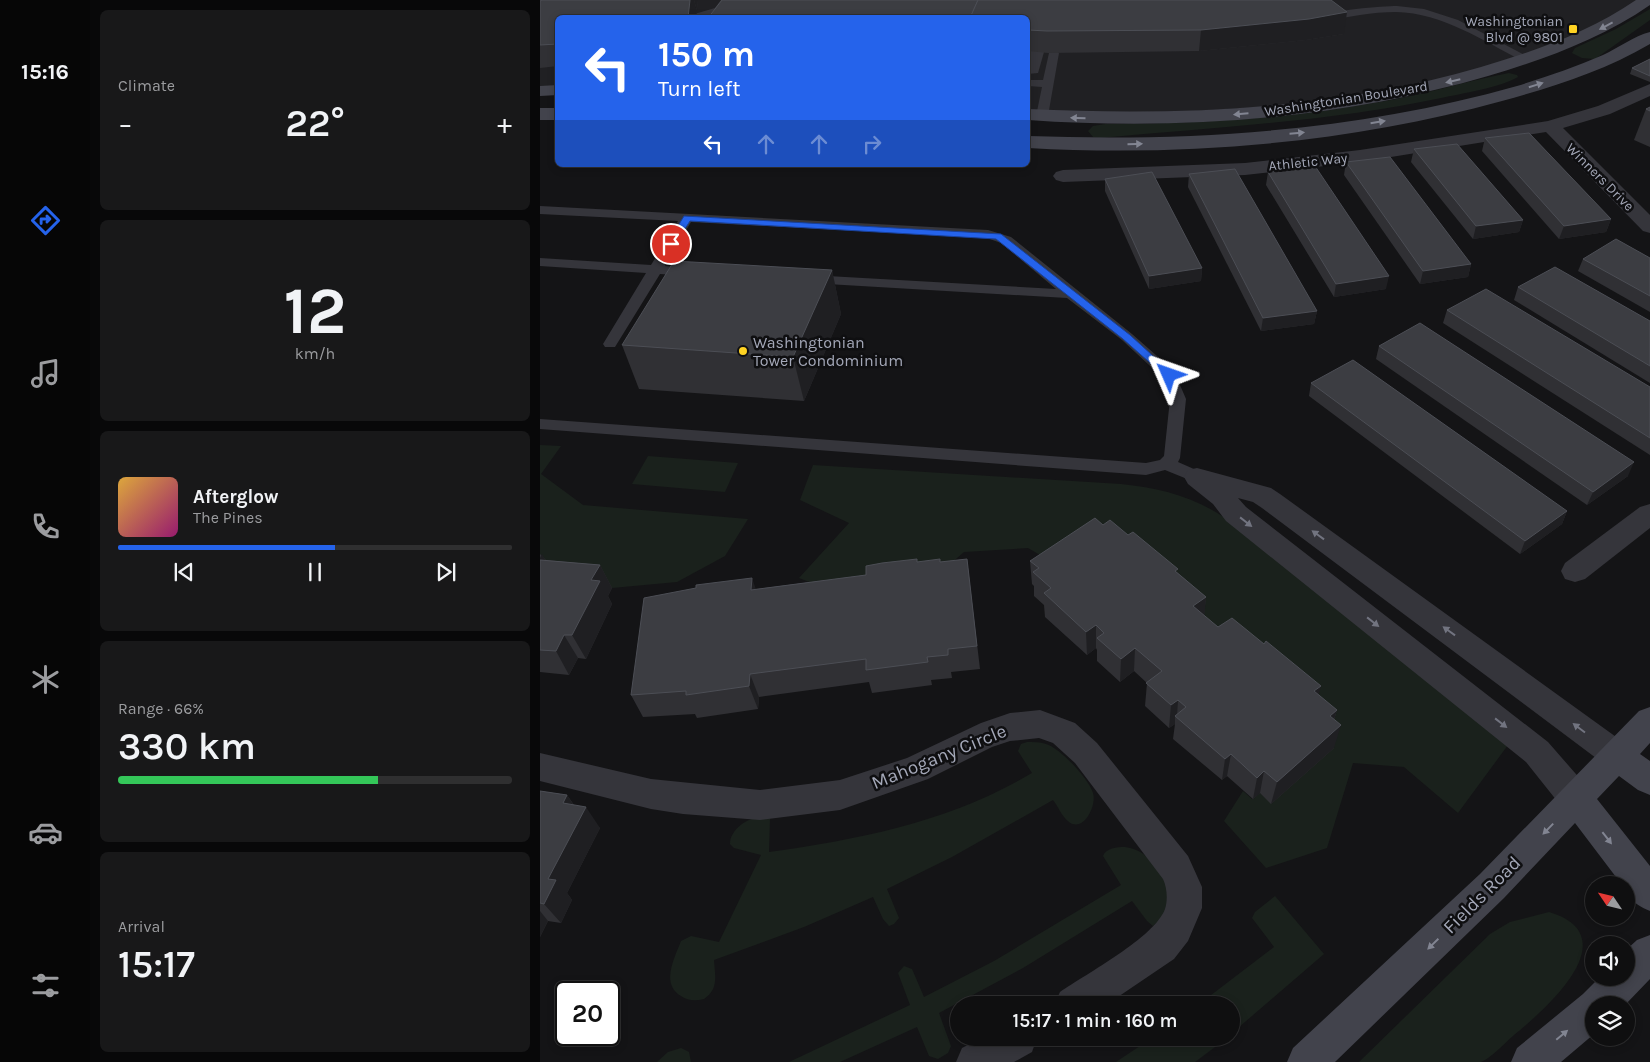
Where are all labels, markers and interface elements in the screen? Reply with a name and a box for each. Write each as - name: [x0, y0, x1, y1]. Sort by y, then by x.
- place label: Washingtonian Blvd @ 9801: [1465, 13, 1563, 46]
- one-way arrow: [1598, 22, 1613, 30]
- marker: Washingtonian Blvd @ 9801: [1567, 23, 1579, 35]
- text: 150 m: [658, 34, 755, 75]
- icon: left: [575, 35, 640, 100]
- text: 15:16: [21, 59, 69, 85]
- text: Climate: [118, 76, 175, 95]
- text: Turn left: [658, 76, 741, 102]
- one-way arrow: [1445, 77, 1461, 85]
- street label: Washingtonian Boulevard: [1263, 78, 1429, 120]
- one-way arrow: [1529, 81, 1544, 89]
- text: 22°: [285, 101, 345, 146]
- text: −: [118, 107, 133, 140]
- text: +: [497, 107, 512, 140]
- one-way arrow: [1232, 110, 1248, 118]
- one-way arrow: [1070, 113, 1086, 121]
- one-way arrow: [1370, 118, 1386, 126]
- one-way arrow: [1289, 129, 1305, 137]
- icon: left: [699, 130, 727, 158]
- icon: ahead: [752, 130, 780, 158]
- icon: ahead: [805, 130, 833, 158]
- icon: right: [858, 130, 886, 158]
- street label: Winners Drive: [1562, 139, 1638, 215]
- one-way arrow: [1127, 140, 1143, 148]
- street label: Athletic Way: [1268, 149, 1349, 175]
- icon: directions: [28, 203, 63, 238]
- pin: [650, 223, 692, 265]
- icon: arrive: [657, 230, 685, 258]
- text: 12: [284, 273, 346, 349]
- place label: Washingtonian Tower Condominium: [753, 333, 903, 370]
- text: km/h: [295, 344, 335, 363]
- marker: Washingtonian Tower Condominium: [737, 345, 749, 357]
- position arrow: [1142, 348, 1194, 400]
- icon: music: [28, 356, 63, 391]
- text: Afterglow: [193, 486, 279, 508]
- text: The Pines: [193, 508, 263, 527]
- icon: phone: [28, 509, 63, 544]
- one-way arrow: [1239, 516, 1252, 527]
- one-way arrow: [1311, 530, 1325, 540]
- icon: previous: [170, 558, 198, 586]
- icon: pause: [301, 558, 329, 586]
- icon: next: [432, 558, 460, 586]
- one-way arrow: [1366, 617, 1379, 628]
- one-way arrow: [1442, 626, 1455, 636]
- icon: climate: [28, 662, 63, 697]
- text: Range · 66%: [118, 699, 204, 718]
- one-way arrow: [1494, 718, 1508, 728]
- street label: Mahogany Circle: [868, 720, 1010, 794]
- one-way arrow: [1573, 722, 1586, 733]
- text: 330 km: [118, 724, 256, 769]
- icon: car: [28, 815, 63, 850]
- one-way arrow: [1542, 823, 1554, 835]
- one-way arrow: [1601, 831, 1612, 844]
- street label: Fields Road: [1439, 852, 1525, 938]
- north arrow: [1585, 876, 1635, 926]
- map controls: [1585, 876, 1635, 1046]
- text: Arrival: [118, 917, 165, 936]
- button: sound: [1585, 936, 1635, 986]
- one-way arrow: [1427, 938, 1439, 950]
- text: 15:17: [118, 942, 195, 987]
- icon: filters: [28, 968, 63, 1003]
- speed limit sign: 20: [555, 981, 620, 1046]
- button: layers: [1585, 996, 1635, 1046]
- text: 15:17 · 1 min · 160 m: [1013, 1010, 1177, 1032]
- one-way arrow: [1556, 1030, 1569, 1041]

